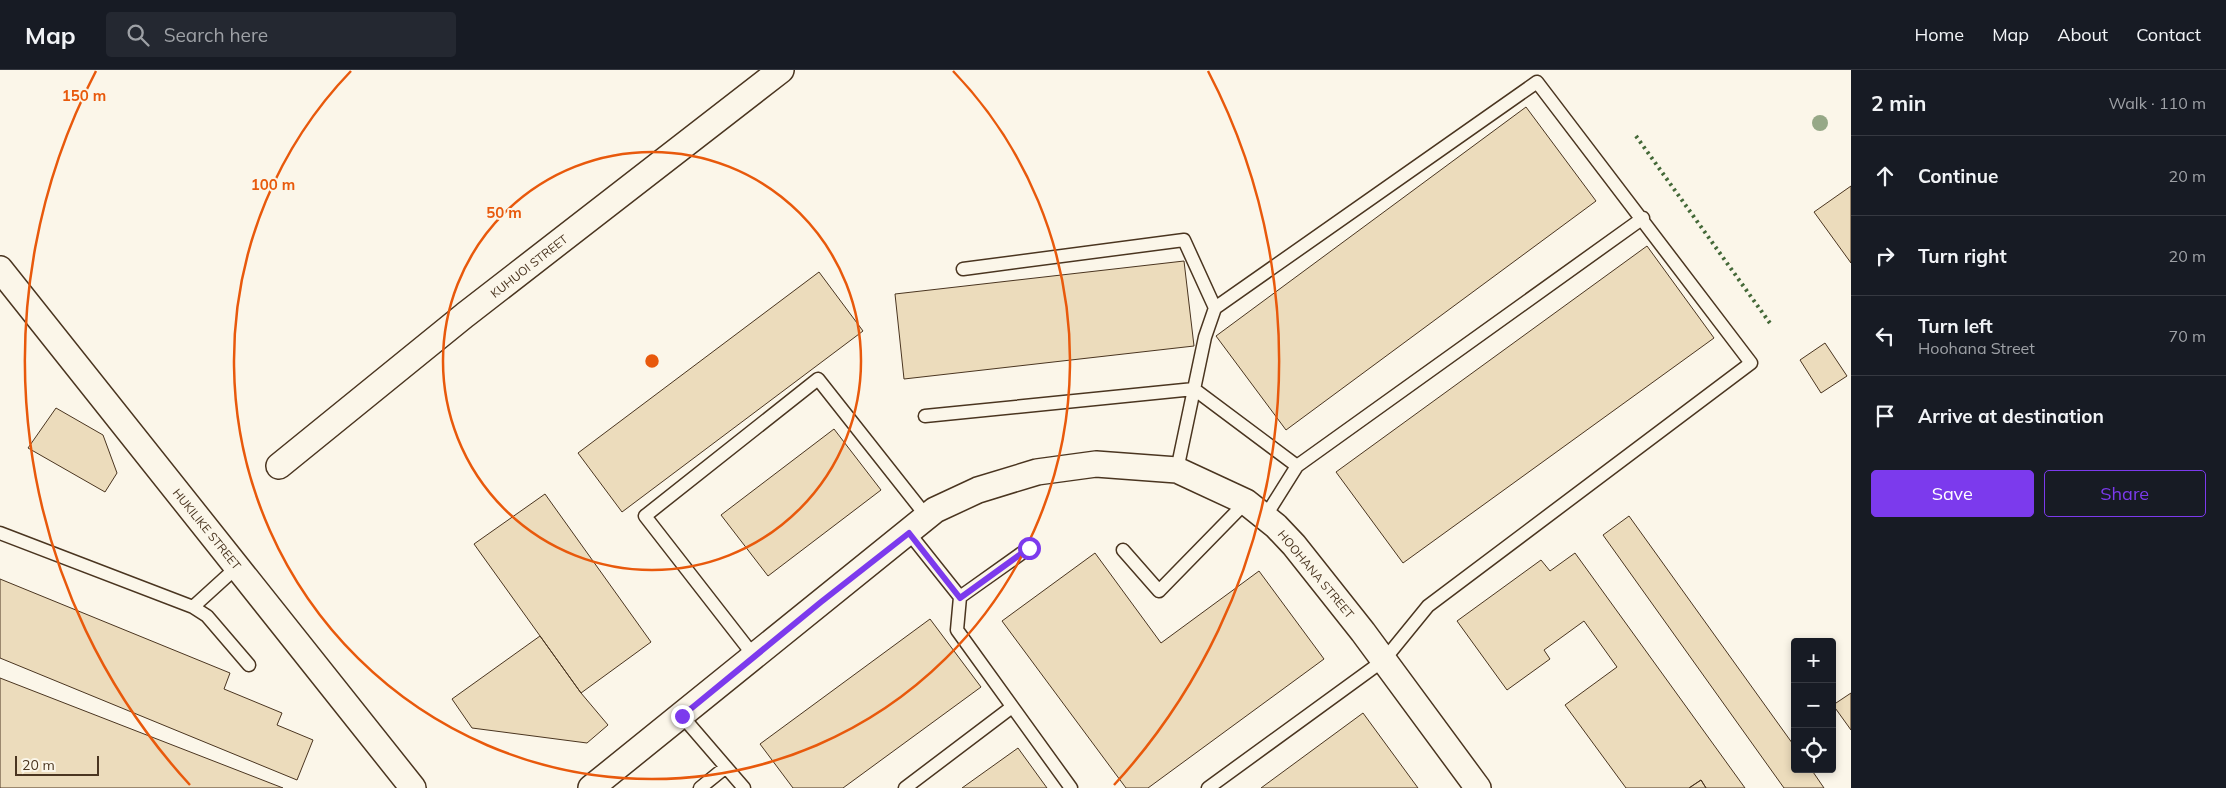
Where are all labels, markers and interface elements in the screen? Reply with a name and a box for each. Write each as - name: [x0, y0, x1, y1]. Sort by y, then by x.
- search box: [106, 12, 456, 57]
- text: Map: [25, 20, 76, 50]
- icon: search: [124, 21, 152, 49]
- text: Search here: [164, 23, 268, 47]
- text: Home: [1914, 23, 1964, 46]
- text: Map: [1992, 23, 2029, 46]
- text: About: [2057, 23, 2108, 46]
- text: Contact: [2136, 23, 2201, 46]
- text: 150 m: [62, 86, 106, 105]
- text: 2 min: [1871, 90, 1926, 116]
- text: Walk · 110 m: [2108, 93, 2206, 113]
- icon: ahead: [1871, 162, 1899, 190]
- text: Continue: [1918, 164, 1998, 188]
- text: 20 m: [2169, 166, 2206, 186]
- text: 100 m: [251, 175, 295, 194]
- text: 50 m: [486, 203, 522, 222]
- street label: KUHUOI STREET: [487, 231, 571, 301]
- icon: right: [1871, 242, 1899, 270]
- text: Turn right: [1918, 244, 2007, 268]
- text: 20 m: [2169, 246, 2206, 266]
- text: Turn left: [1918, 314, 1993, 338]
- icon: left: [1871, 322, 1899, 350]
- text: 70 m: [2169, 326, 2206, 346]
- text: Hoohana Street: [1918, 338, 2035, 358]
- centre of rings: [643, 352, 661, 370]
- icon: arrive: [1871, 402, 1899, 430]
- text: Arrive at destination: [1918, 404, 2104, 428]
- button: Save: [1871, 470, 2034, 517]
- button: Share: [2044, 470, 2206, 517]
- street label: HUKILIKE STREET: [170, 485, 245, 573]
- street label: HOOHANA STREET: [1275, 527, 1358, 622]
- route start: [1018, 537, 1041, 560]
- map controls: [1791, 638, 1836, 773]
- button: +: [1791, 638, 1836, 683]
- button: −: [1791, 683, 1836, 728]
- route end: [671, 705, 694, 728]
- button: locate: [1791, 728, 1836, 773]
- scale bar: [15, 753, 99, 776]
- text: 20 m: [22, 756, 55, 774]

